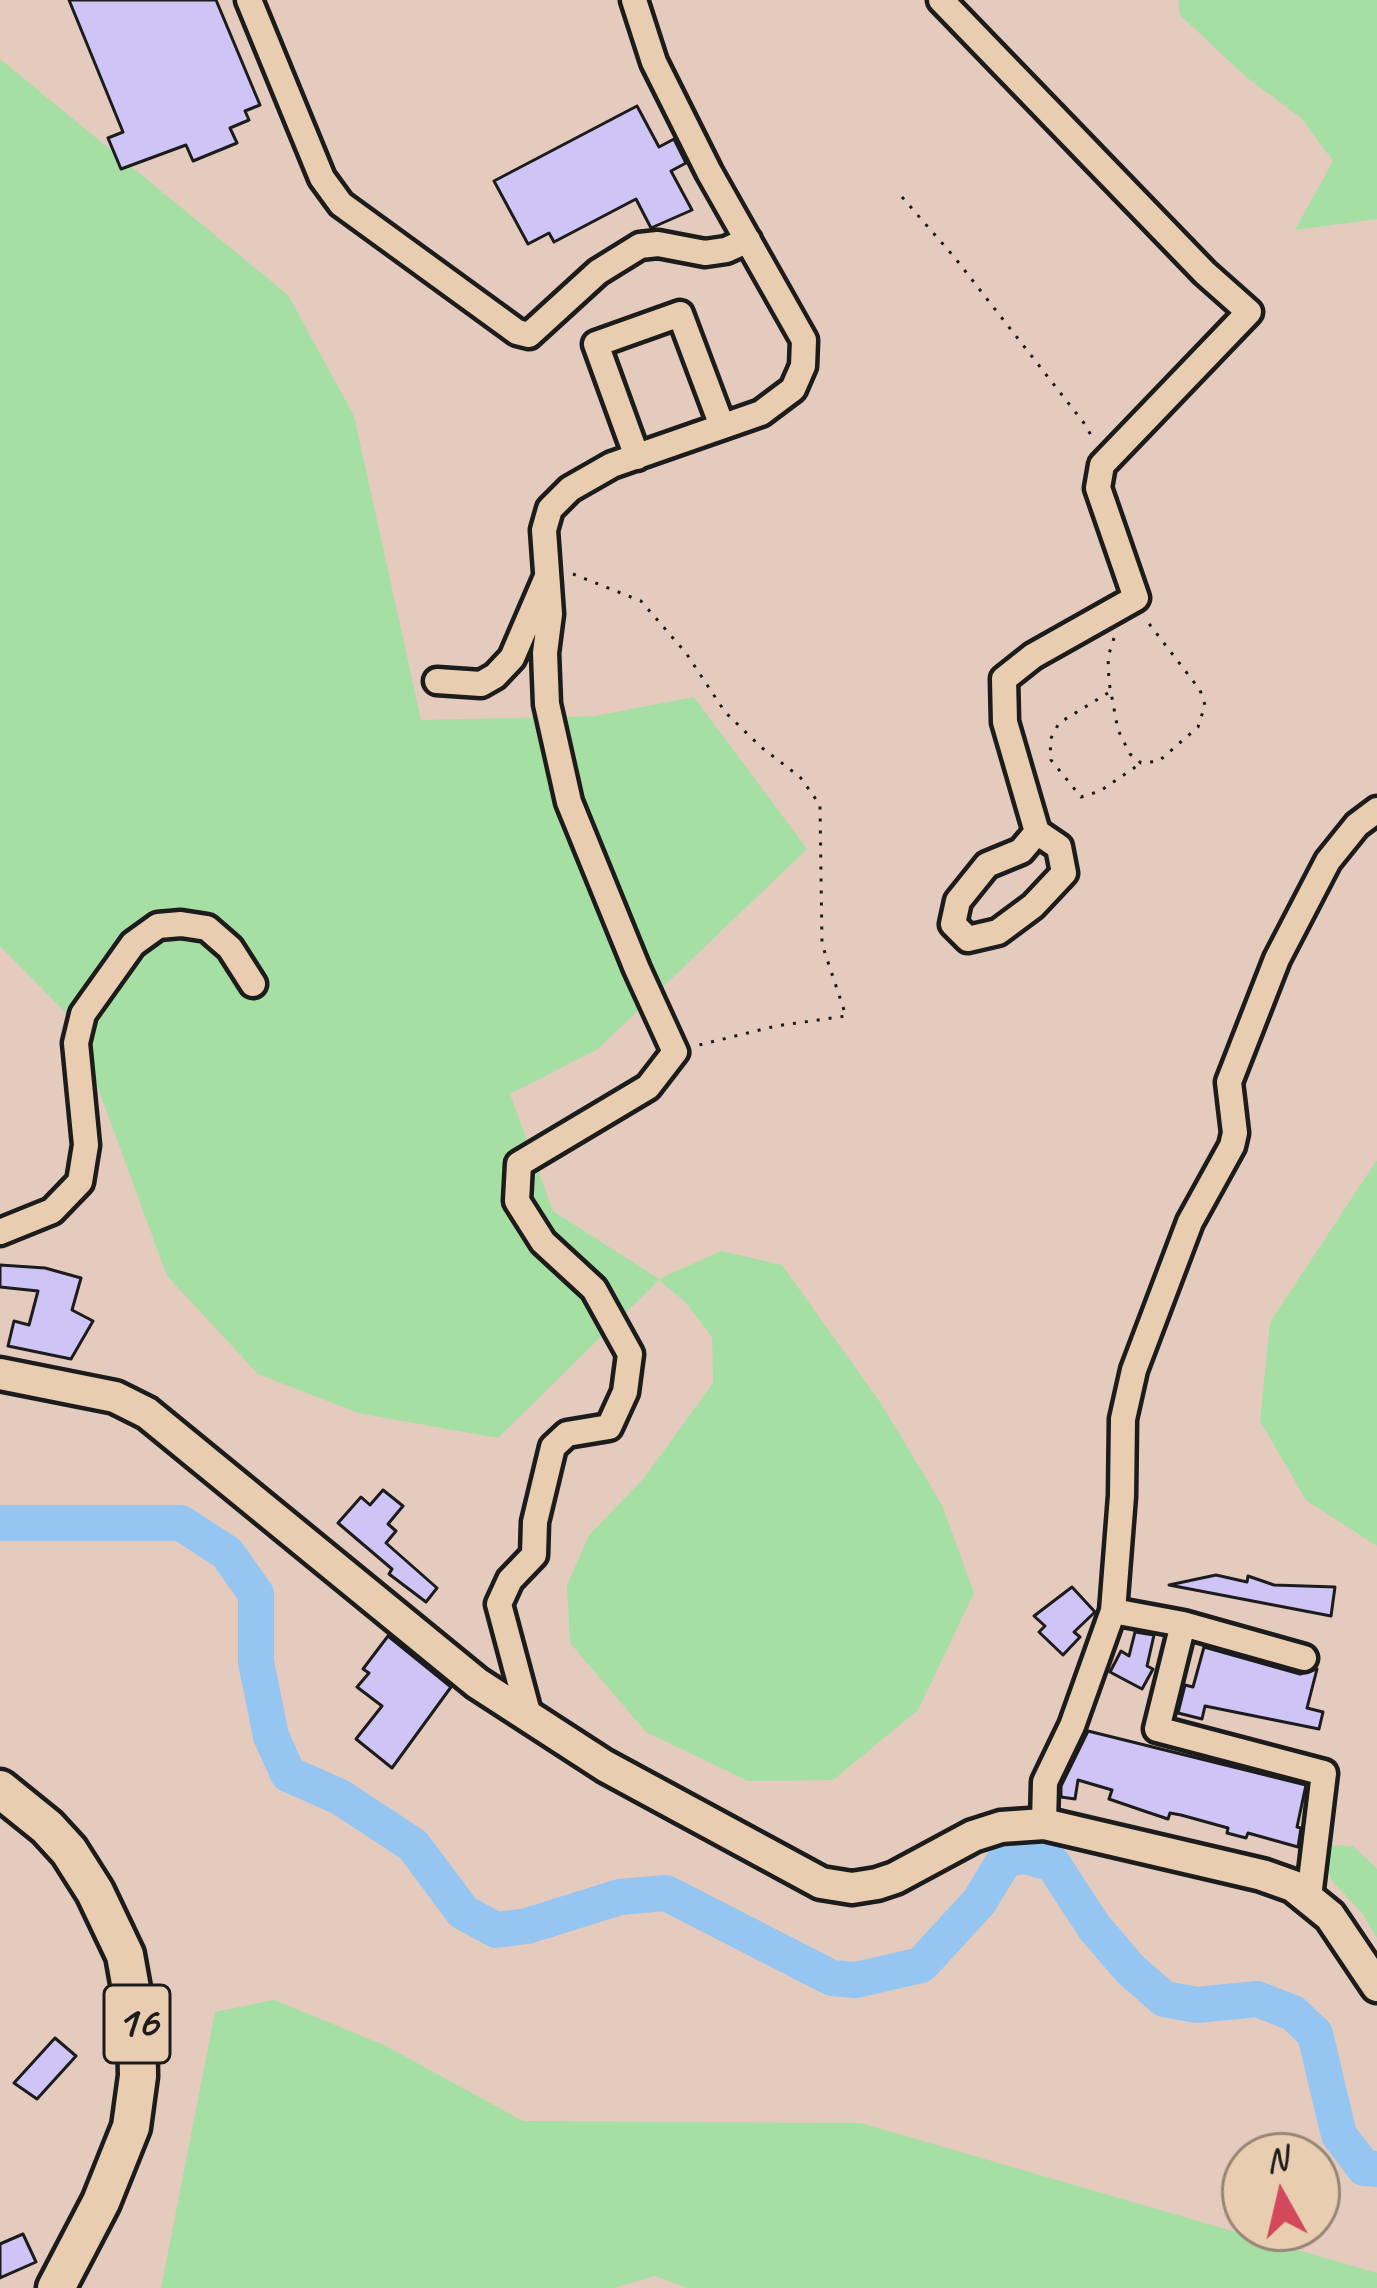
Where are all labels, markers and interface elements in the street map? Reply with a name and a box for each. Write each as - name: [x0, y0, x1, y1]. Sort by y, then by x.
- road number: 16: [104, 1985, 170, 2063]
- north arrow: [1221, 2132, 1341, 2252]
- text: N: [1263, 2137, 1289, 2182]

